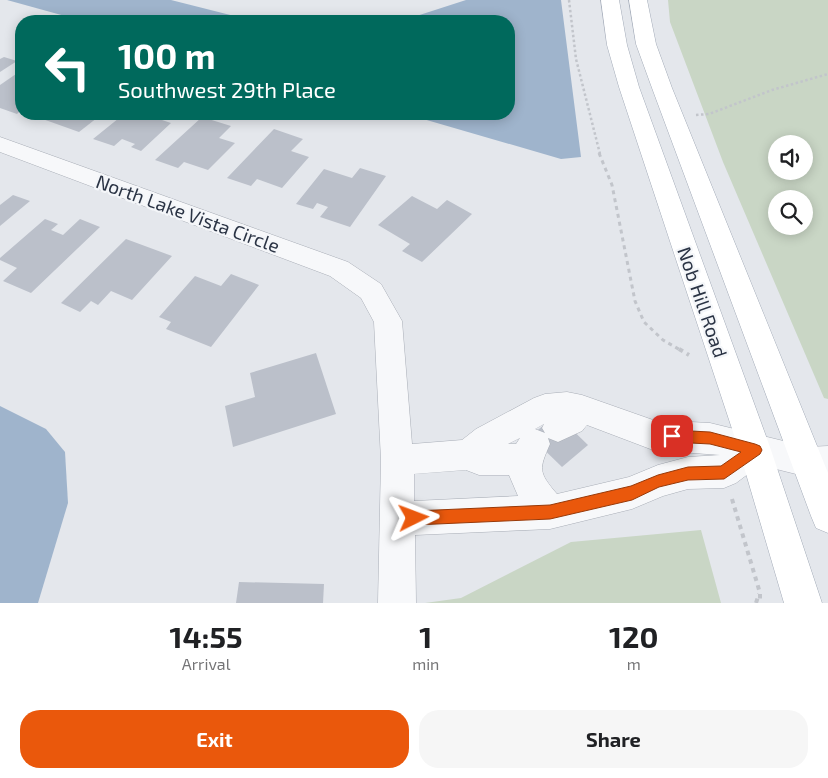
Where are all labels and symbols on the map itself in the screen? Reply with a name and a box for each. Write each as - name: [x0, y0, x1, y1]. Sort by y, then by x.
- street label: North Lake Vista Circle: [93, 169, 283, 257]
- street label: Nob Hill Road: [673, 244, 733, 360]
- pin: [651, 415, 693, 457]
- position arrow: [387, 491, 439, 543]

